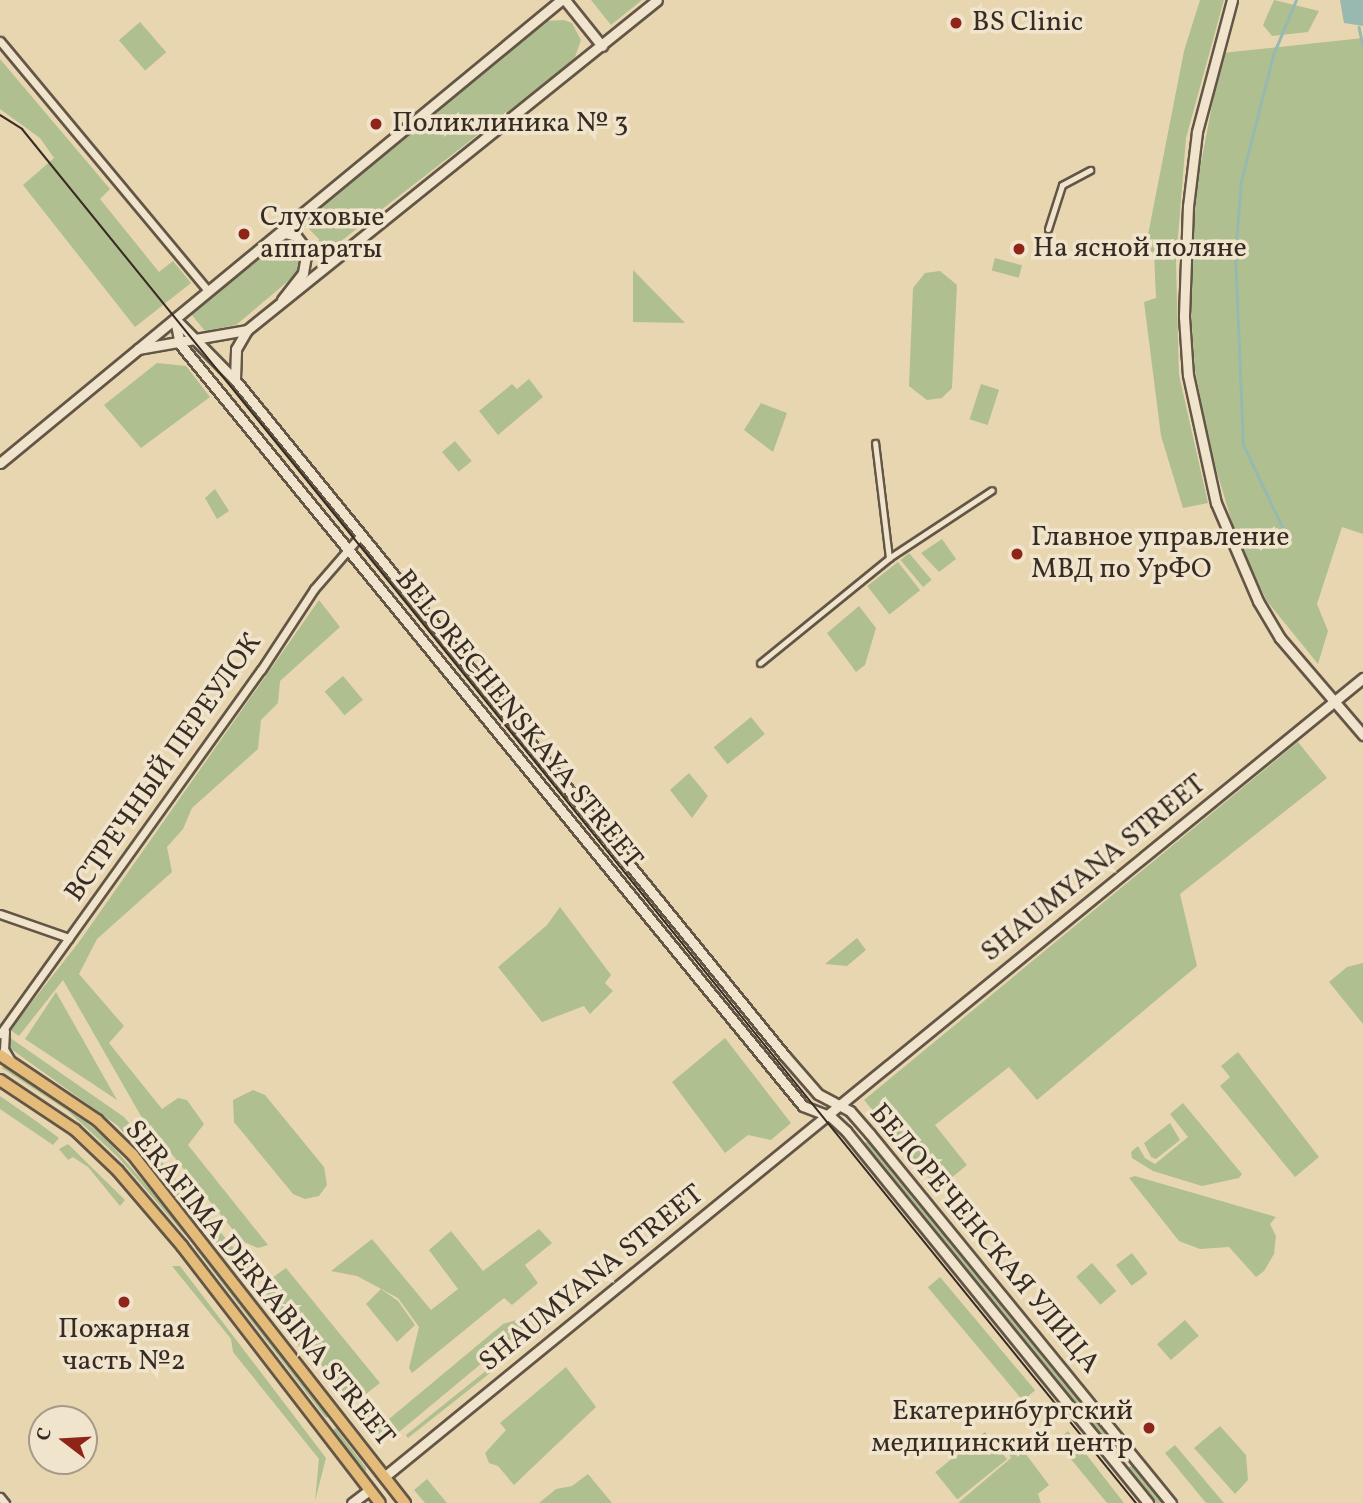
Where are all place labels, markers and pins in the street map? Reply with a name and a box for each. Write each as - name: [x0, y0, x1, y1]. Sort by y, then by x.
- place label: BS Clinic: [972, 6, 1083, 40]
- marker: BS Clinic: [946, 13, 966, 33]
- place label: Поликлиника № 3: [392, 107, 628, 141]
- marker: Поликлиника № 3: [366, 114, 386, 134]
- place label: Слуховые аппараты: [260, 201, 385, 267]
- marker: Слуховые аппараты: [234, 224, 254, 244]
- place label: На ясной поляне: [1033, 232, 1247, 266]
- marker: На ясной поляне: [1011, 241, 1027, 257]
- place label: Главное управление МВД по УрФО: [1031, 521, 1290, 587]
- marker: Главное управление МВД по УрФО: [1009, 546, 1025, 562]
- marker: Пожарная часть №2: [116, 1294, 132, 1310]
- place label: Пожарная часть №2: [58, 1313, 190, 1379]
- place label: Екатеринбургский медицинский центр: [871, 1395, 1133, 1461]
- marker: Екатеринбургский медицинский центр: [1139, 1418, 1159, 1438]

